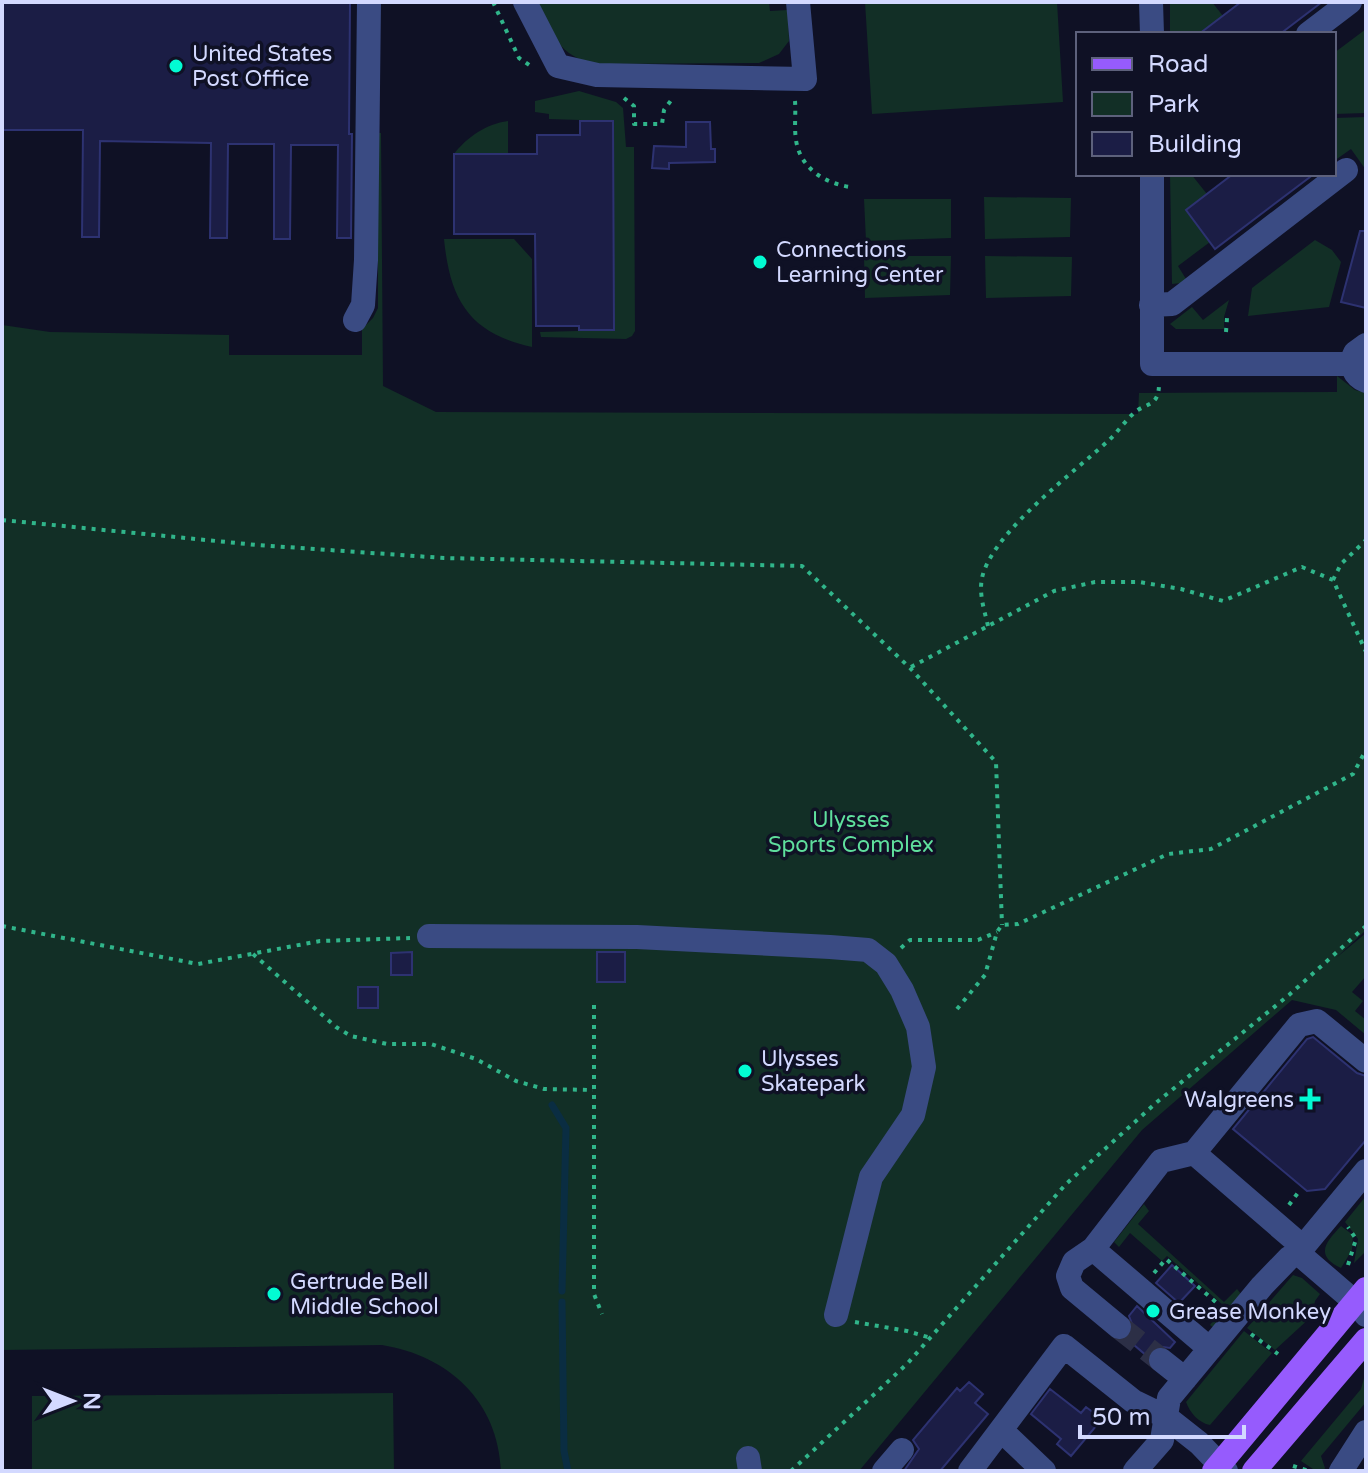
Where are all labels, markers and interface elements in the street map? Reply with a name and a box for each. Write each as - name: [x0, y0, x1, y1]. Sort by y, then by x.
- legend: [1076, 32, 1336, 176]
- place label: United States Post Office: [192, 41, 332, 92]
- text: Road: [1148, 50, 1208, 79]
- marker: United States Post Office: [167, 57, 185, 75]
- text: Park: [1148, 90, 1199, 119]
- text: Building: [1148, 130, 1242, 159]
- place label: Connections Learning Center: [776, 237, 944, 288]
- marker: Connections Learning Center: [751, 253, 769, 271]
- park label: Ulysses Sports Complex: [768, 807, 934, 858]
- place label: Ulysses Skatepark: [761, 1046, 866, 1097]
- marker: Ulysses Skatepark: [736, 1062, 754, 1080]
- place label: Walgreens: [1184, 1087, 1294, 1113]
- marker: Walgreens: [1301, 1090, 1319, 1108]
- place label: Gertrude Bell Middle School: [290, 1269, 439, 1320]
- marker: Gertrude Bell Middle School: [265, 1285, 283, 1303]
- place label: Grease Monkey: [1169, 1299, 1331, 1325]
- marker: Grease Monkey: [1144, 1302, 1162, 1320]
- north arrow: [32, 1361, 112, 1441]
- scale bar: [1080, 1389, 1244, 1439]
- text: N: [78, 1392, 104, 1410]
- text: 50 m: [1092, 1403, 1150, 1432]

